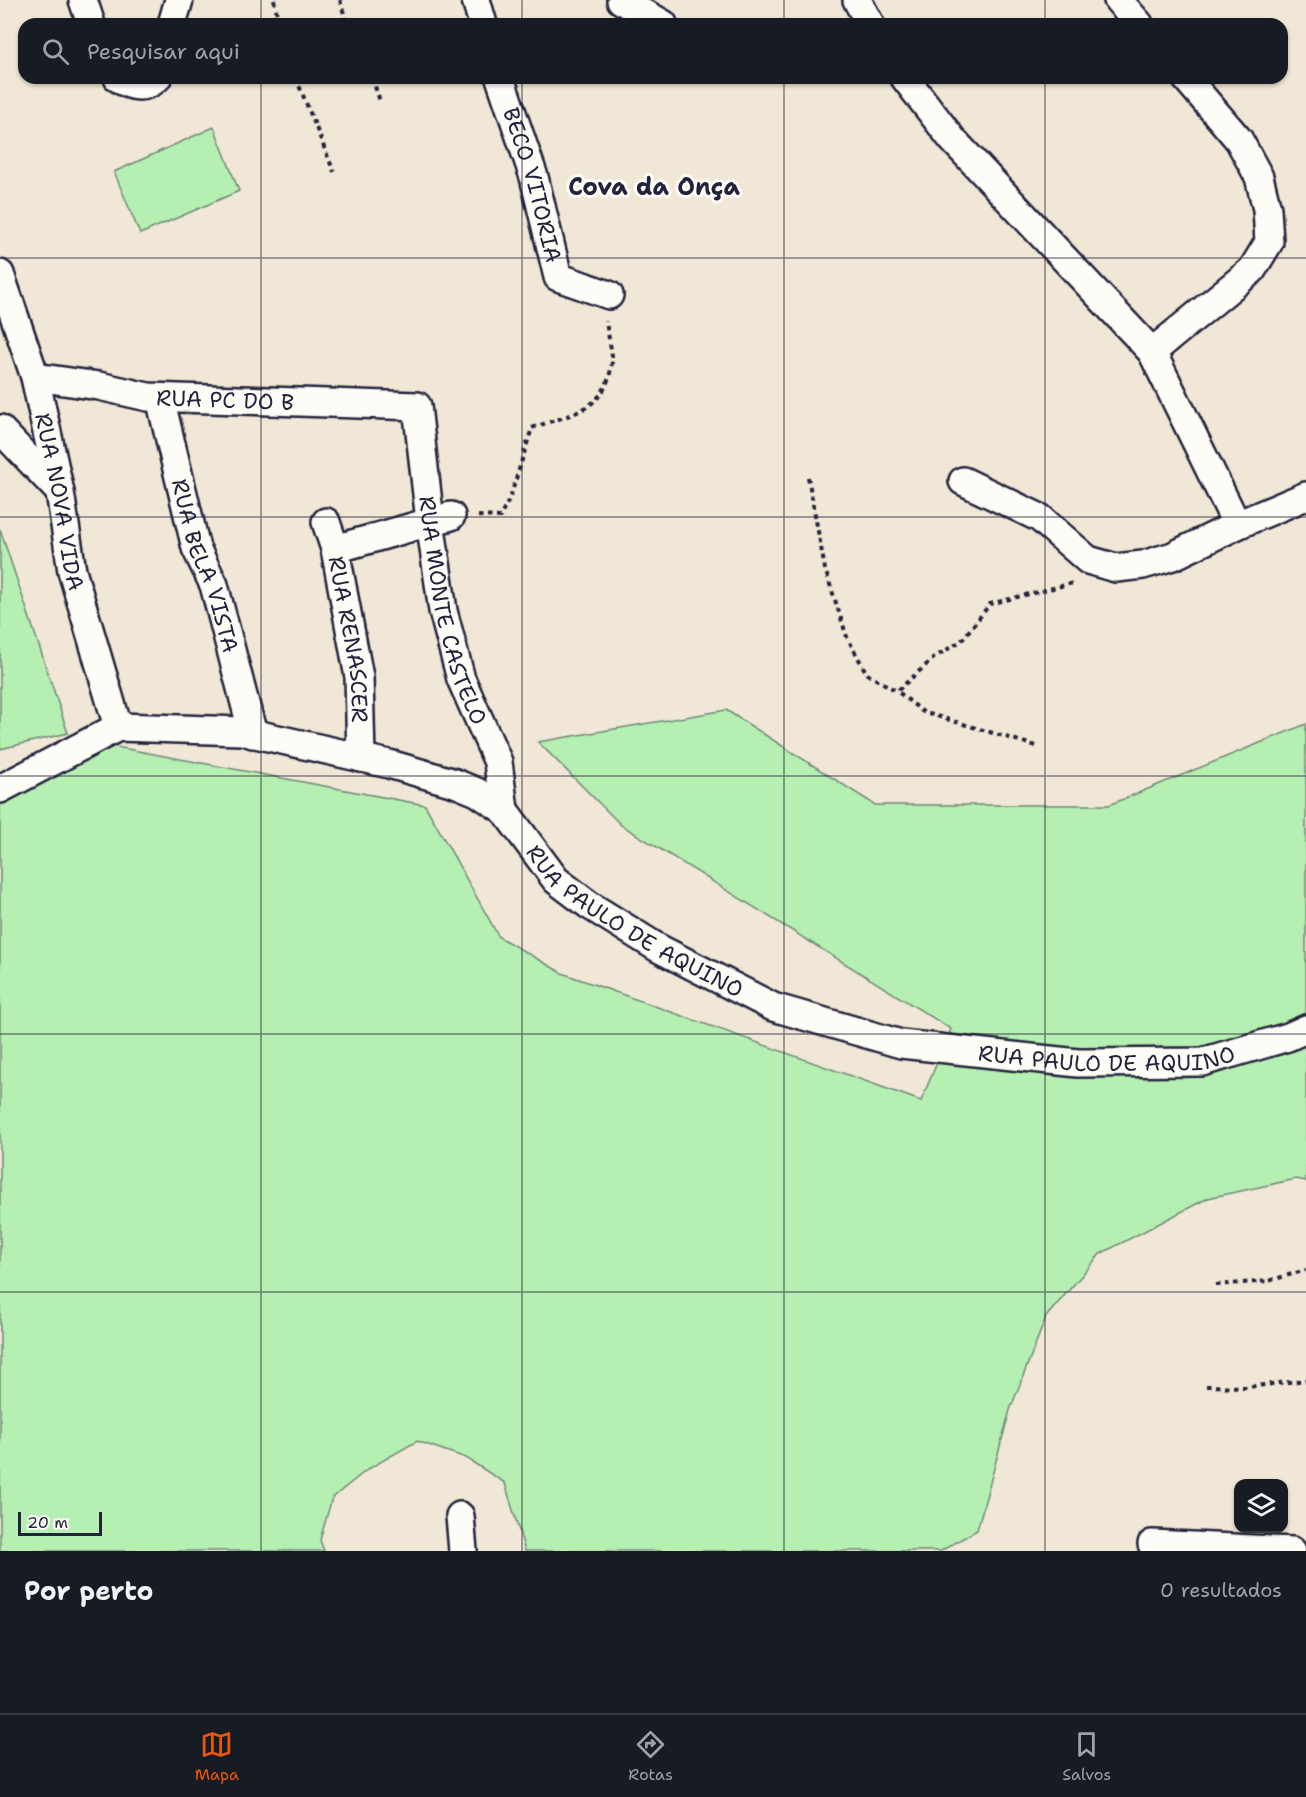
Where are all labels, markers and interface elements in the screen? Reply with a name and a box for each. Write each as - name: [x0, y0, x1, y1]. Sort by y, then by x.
- search box: [18, 18, 1288, 84]
- icon: search: [39, 35, 72, 68]
- text: Pesquisar aqui: [87, 37, 240, 66]
- street label: BECO VITORIA: [496, 104, 568, 265]
- district label: Cova da Onça: [568, 171, 740, 203]
- street label: RUA PC DO B: [156, 383, 294, 417]
- street label: RUA NOVA VIDA: [28, 410, 91, 594]
- street label: RUA BELA VISTA: [165, 476, 245, 656]
- street label: RUA MONTE CASTELO: [412, 494, 494, 729]
- street label: RUA RENASCER: [322, 554, 374, 723]
- street label: RUA PAULO DE AQUINO: [520, 839, 748, 1004]
- street label: RUA PAULO DE AQUINO: [977, 1038, 1238, 1078]
- map controls: [1234, 1479, 1288, 1533]
- button: layers: [1234, 1479, 1288, 1533]
- scale bar: [18, 1509, 102, 1536]
- text: 20 m: [27, 1512, 68, 1533]
- text: Por perto: [24, 1573, 153, 1608]
- text: 0 resultados: [1160, 1577, 1282, 1603]
- tab: Mapa: [195, 1728, 239, 1785]
- tab: Rotas: [628, 1728, 673, 1785]
- tab: Salvos: [1062, 1728, 1111, 1785]

